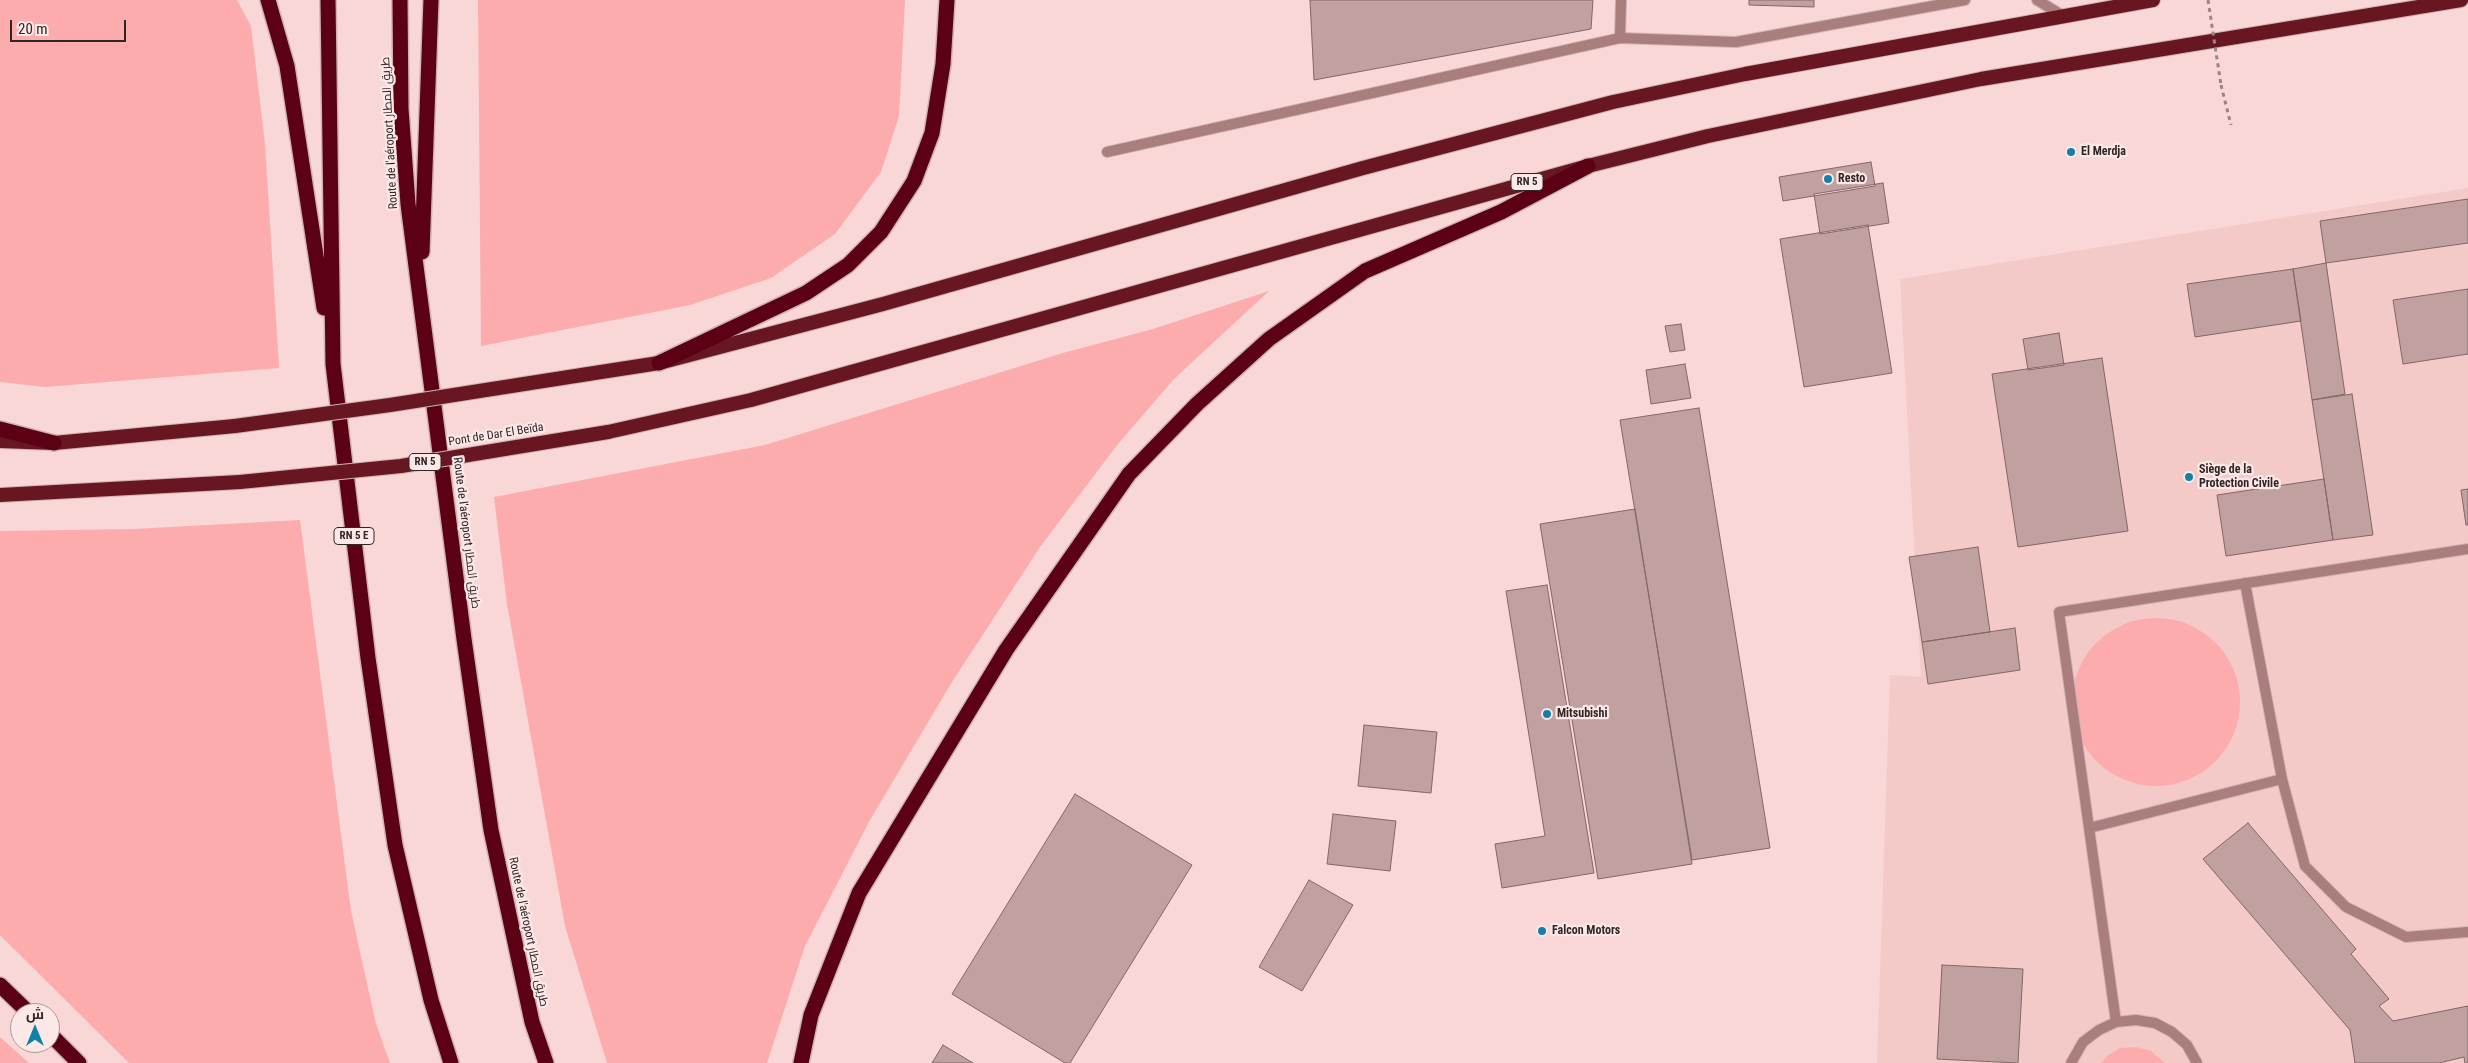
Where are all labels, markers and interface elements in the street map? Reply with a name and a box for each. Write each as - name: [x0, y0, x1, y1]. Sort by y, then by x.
- scale bar: [12, 10, 129, 42]
- text: 20 m: [18, 20, 48, 38]
- street label: Route de l'aéroport طريق المطار: [379, 56, 401, 210]
- place label: El Merdja: [2081, 145, 2126, 159]
- marker: El Merdja: [2065, 146, 2077, 158]
- place label: Resto: [1838, 172, 1865, 186]
- road number: RN 5: [1511, 173, 1543, 190]
- marker: Resto: [1822, 173, 1834, 185]
- street label: Pont de Dar El Beïda: [447, 420, 545, 450]
- road number: RN 5: [409, 454, 441, 471]
- street label: Route de l'aéroport طريق المطار: [450, 456, 482, 610]
- place label: Siège de la Protection Civile: [2199, 463, 2279, 491]
- marker: Siège de la Protection Civile: [2183, 471, 2195, 483]
- road number: RN 5 E: [334, 528, 374, 544]
- place label: Mitsubishi: [1557, 707, 1607, 721]
- marker: Mitsubishi: [1541, 708, 1553, 720]
- street label: Route de l'aéroport طريق المطار: [505, 856, 551, 1008]
- place label: Falcon Motors: [1552, 924, 1620, 938]
- marker: Falcon Motors: [1536, 925, 1548, 937]
- north arrow: [10, 1003, 60, 1053]
- text: ش: [26, 1006, 44, 1022]

